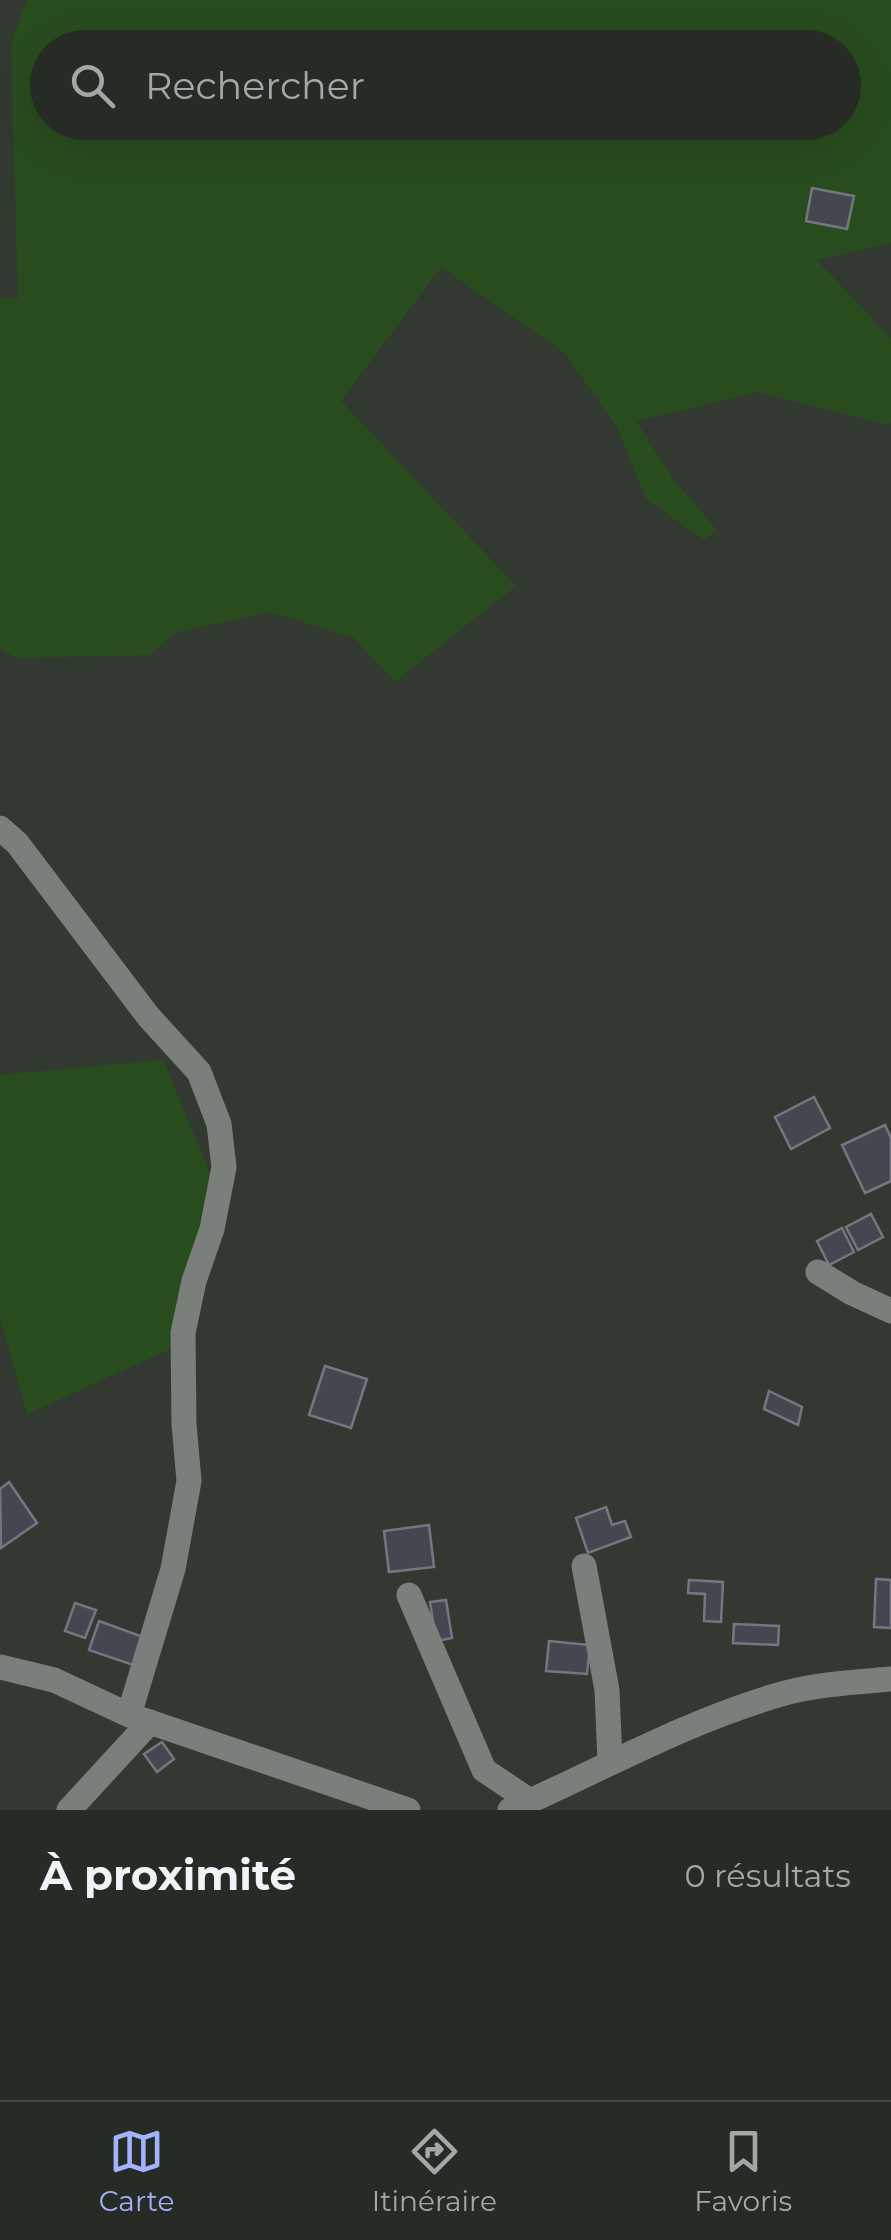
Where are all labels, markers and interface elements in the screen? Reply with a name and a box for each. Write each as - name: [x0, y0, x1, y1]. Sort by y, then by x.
- search box: [30, 30, 861, 140]
- icon: search: [65, 58, 120, 113]
- text: Rechercher: [145, 62, 365, 109]
- text: À proximité: [40, 1849, 296, 1901]
- text: 0 résultats: [684, 1856, 851, 1895]
- tab: Carte: [99, 2124, 174, 2218]
- tab: Itinéraire: [372, 2124, 497, 2218]
- tab: Favoris: [694, 2124, 792, 2218]

